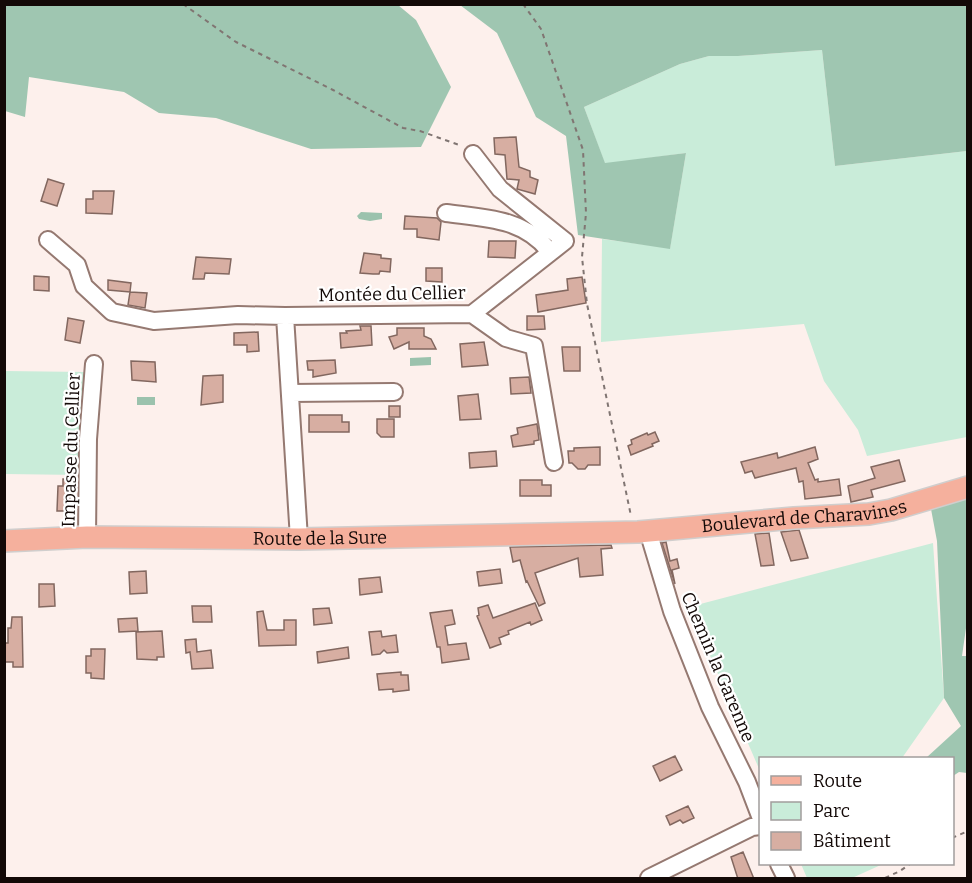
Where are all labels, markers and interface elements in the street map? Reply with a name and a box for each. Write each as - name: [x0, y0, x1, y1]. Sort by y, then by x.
- street label: Montée du Cellier: [318, 282, 466, 306]
- street label: Impasse du Cellier: [57, 372, 85, 528]
- street label: Boulevard de Charavines: [700, 495, 909, 537]
- street label: Route de la Sure: [253, 526, 387, 550]
- street label: Chemin la Garenne: [676, 589, 760, 745]
- legend: [759, 757, 954, 865]
- text: Route: [813, 770, 862, 792]
- text: Parc: [813, 800, 850, 822]
- text: Bâtiment: [813, 830, 891, 852]

